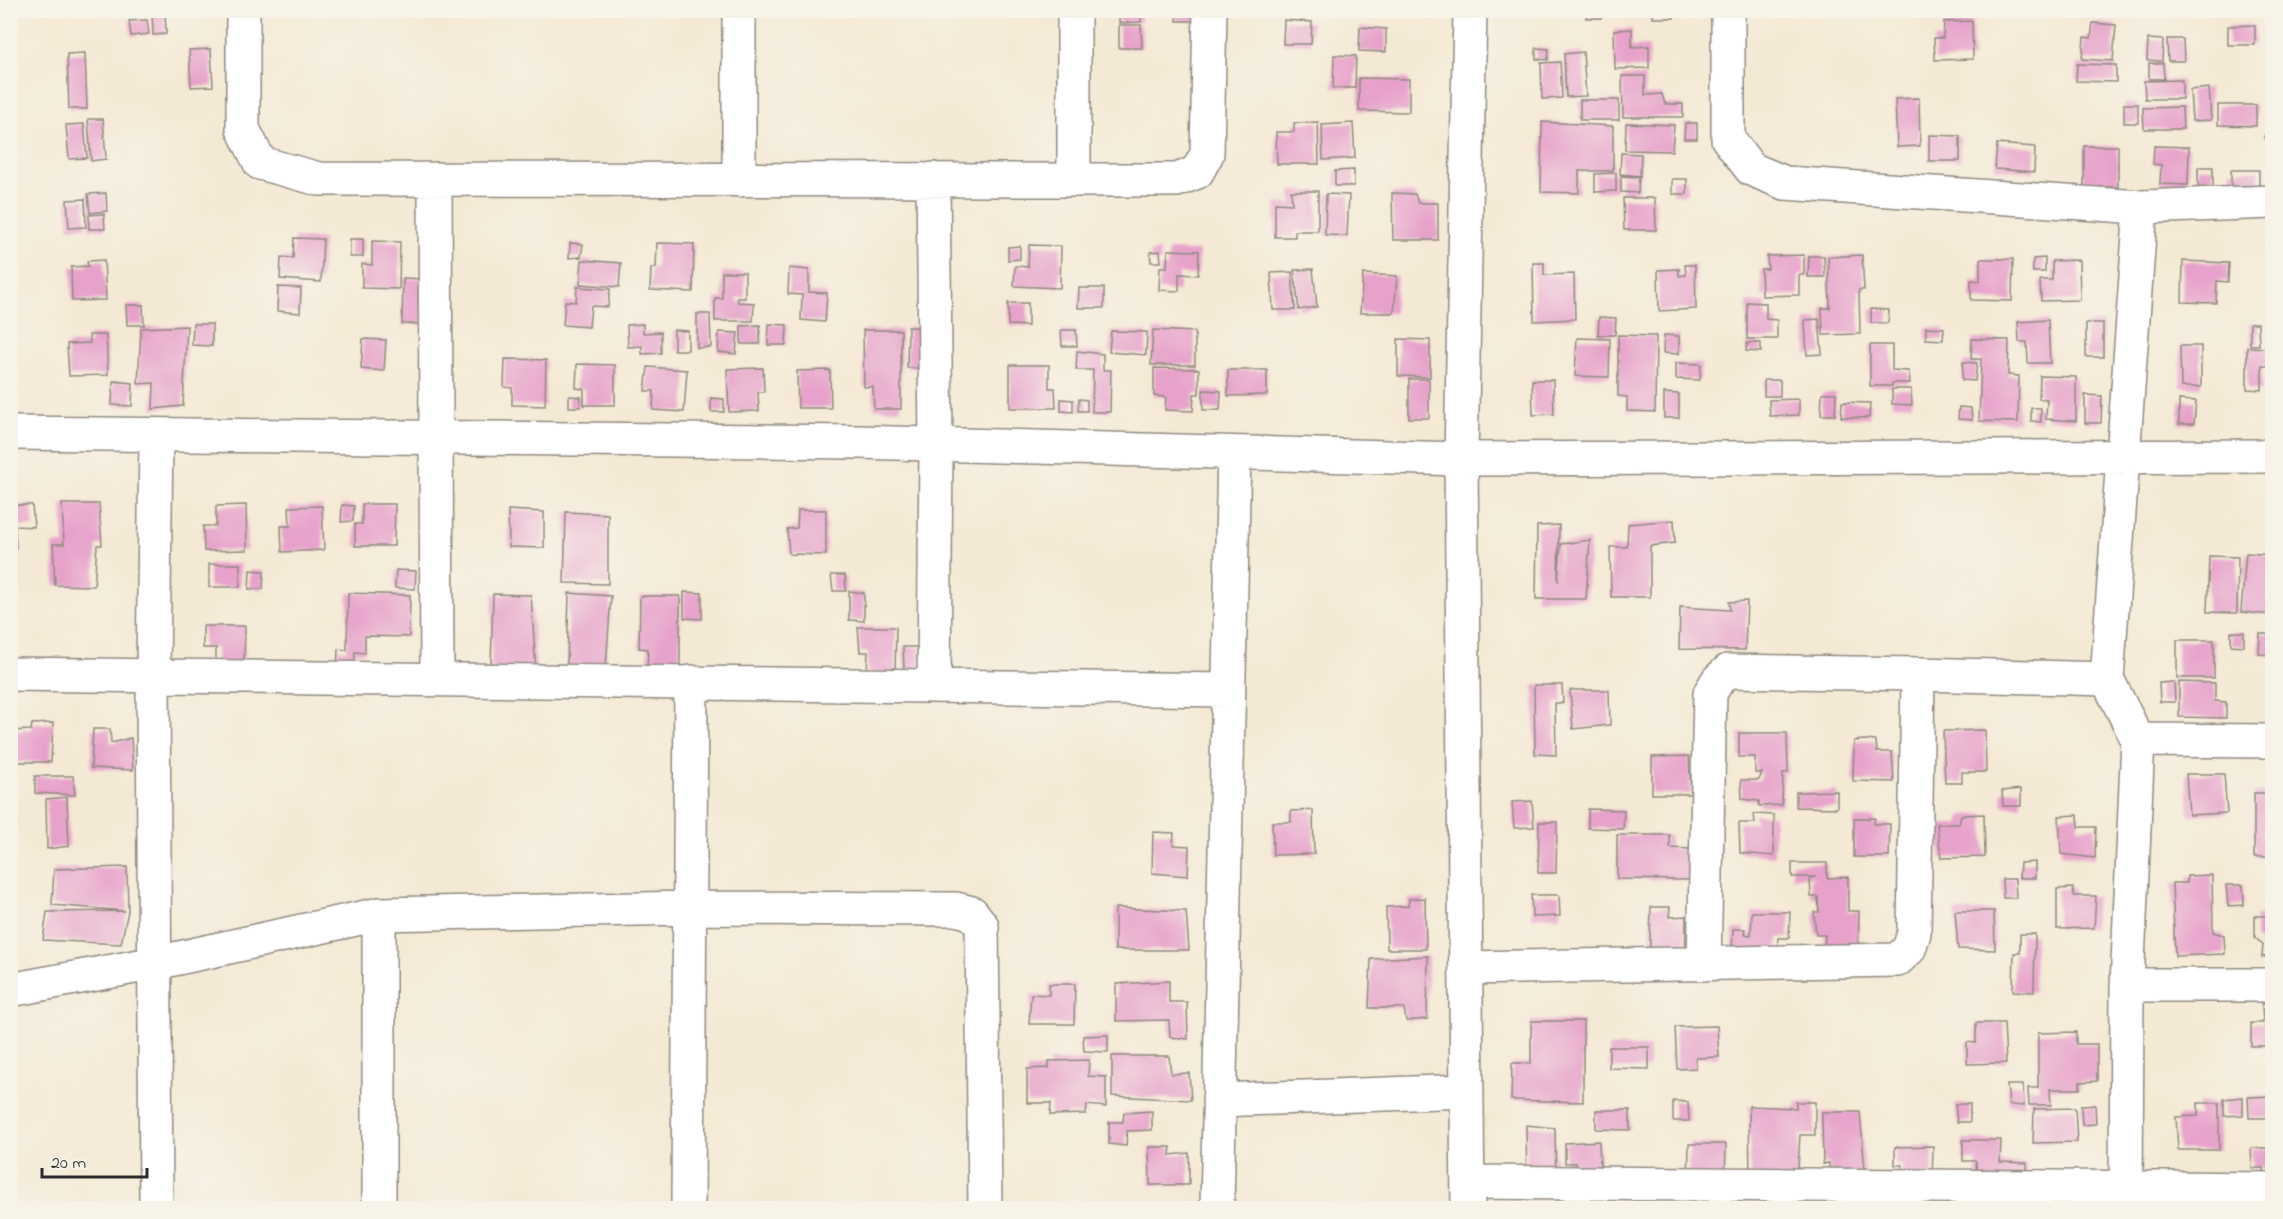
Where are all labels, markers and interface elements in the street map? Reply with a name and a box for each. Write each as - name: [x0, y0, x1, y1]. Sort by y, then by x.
- scale bar: [42, 1141, 147, 1179]
- text: 20 m: [51, 1151, 86, 1177]

